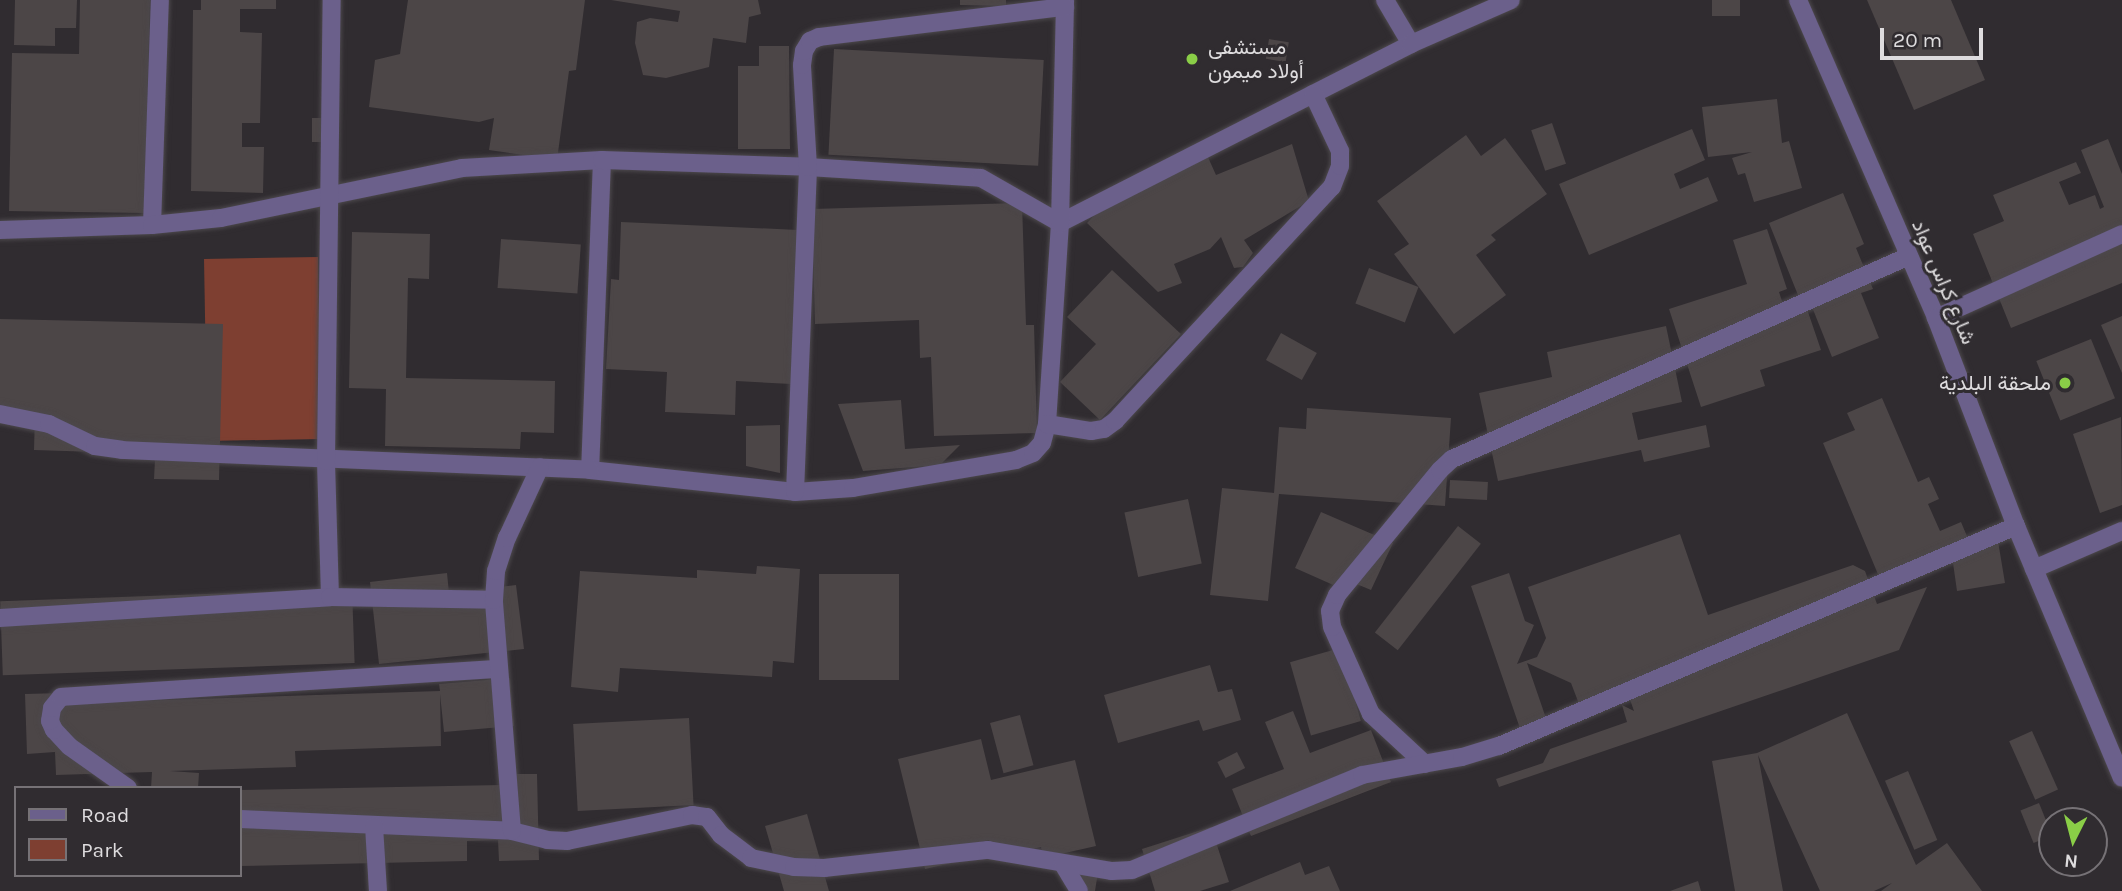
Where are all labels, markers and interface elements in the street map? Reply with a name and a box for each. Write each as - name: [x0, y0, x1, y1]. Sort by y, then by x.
- scale bar: [1884, 14, 1987, 58]
- text: 20 m: [1893, 28, 1942, 52]
- place label: مستشفى أولاد ميمون: [1208, 34, 1304, 84]
- marker: مستشفى أولاد ميمون: [1182, 49, 1202, 69]
- street label: شارع كراس عواد: [1906, 216, 1982, 348]
- place label: ملحقة البلدية: [1939, 370, 2051, 396]
- marker: ملحقة البلدية: [2057, 375, 2073, 391]
- legend: [14, 786, 242, 877]
- text: Road: [81, 803, 129, 827]
- north arrow: [2038, 807, 2108, 877]
- text: Park: [81, 838, 124, 862]
- text: N: [2063, 849, 2079, 873]

